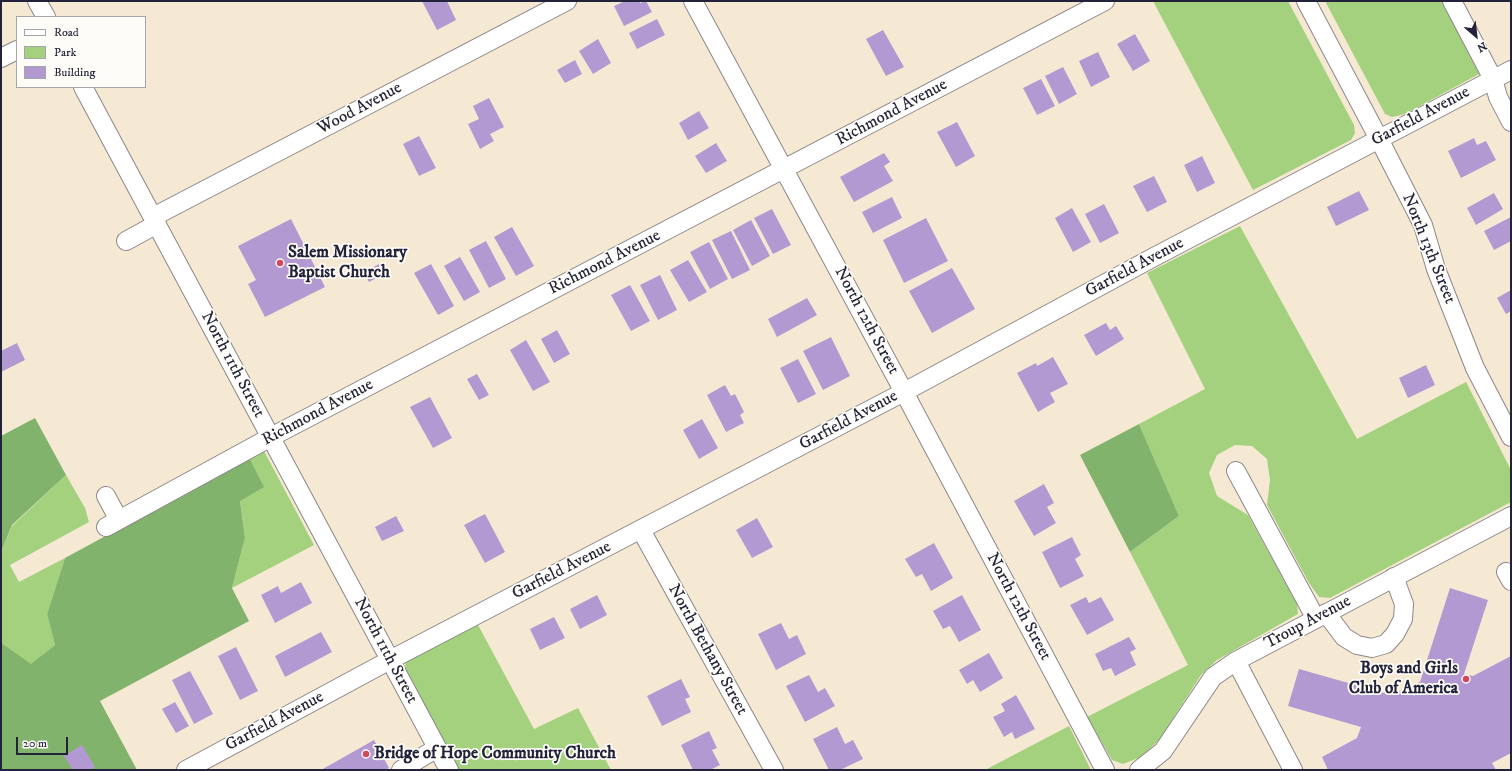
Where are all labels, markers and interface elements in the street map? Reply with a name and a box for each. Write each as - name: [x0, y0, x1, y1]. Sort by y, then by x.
- legend: [16, 16, 146, 88]
- north arrow: [1456, 16, 1496, 56]
- text: Road: [54, 25, 79, 40]
- text: N: [1474, 38, 1489, 55]
- text: Park: [54, 45, 76, 60]
- text: Building: [54, 65, 95, 80]
- street label: Richmond Avenue: [833, 75, 951, 151]
- street label: Wood Avenue: [314, 78, 406, 140]
- street label: Garfield Avenue: [1368, 83, 1474, 151]
- street label: North 13th Street: [1397, 191, 1459, 307]
- street label: Richmond Avenue: [546, 226, 664, 300]
- street label: Garfield Avenue: [1082, 234, 1188, 302]
- place label: Salem Missionary Baptist Church: [288, 243, 407, 283]
- marker: Salem Missionary Baptist Church: [275, 258, 285, 268]
- street label: North 12th Street: [829, 264, 903, 378]
- street label: North 11th Street: [196, 309, 268, 421]
- street label: Richmond Avenue: [259, 375, 377, 451]
- street label: Garfield Avenue: [796, 387, 902, 455]
- street label: Garfield Avenue: [509, 537, 615, 605]
- street label: North 12th Street: [981, 550, 1055, 664]
- street label: North Bethany Street: [663, 581, 751, 719]
- street label: Troup Avenue: [1261, 592, 1355, 654]
- street label: North 11th Street: [349, 595, 421, 707]
- place label: Boys and Girls Club of America: [1349, 659, 1458, 699]
- marker: Boys and Girls Club of America: [1461, 674, 1471, 684]
- street label: Garfield Avenue: [222, 688, 328, 756]
- scale bar: [18, 729, 70, 755]
- text: 20 m: [23, 736, 47, 751]
- place label: Bridge of Hope Community Church: [374, 744, 616, 764]
- marker: Bridge of Hope Community Church: [361, 749, 371, 759]

